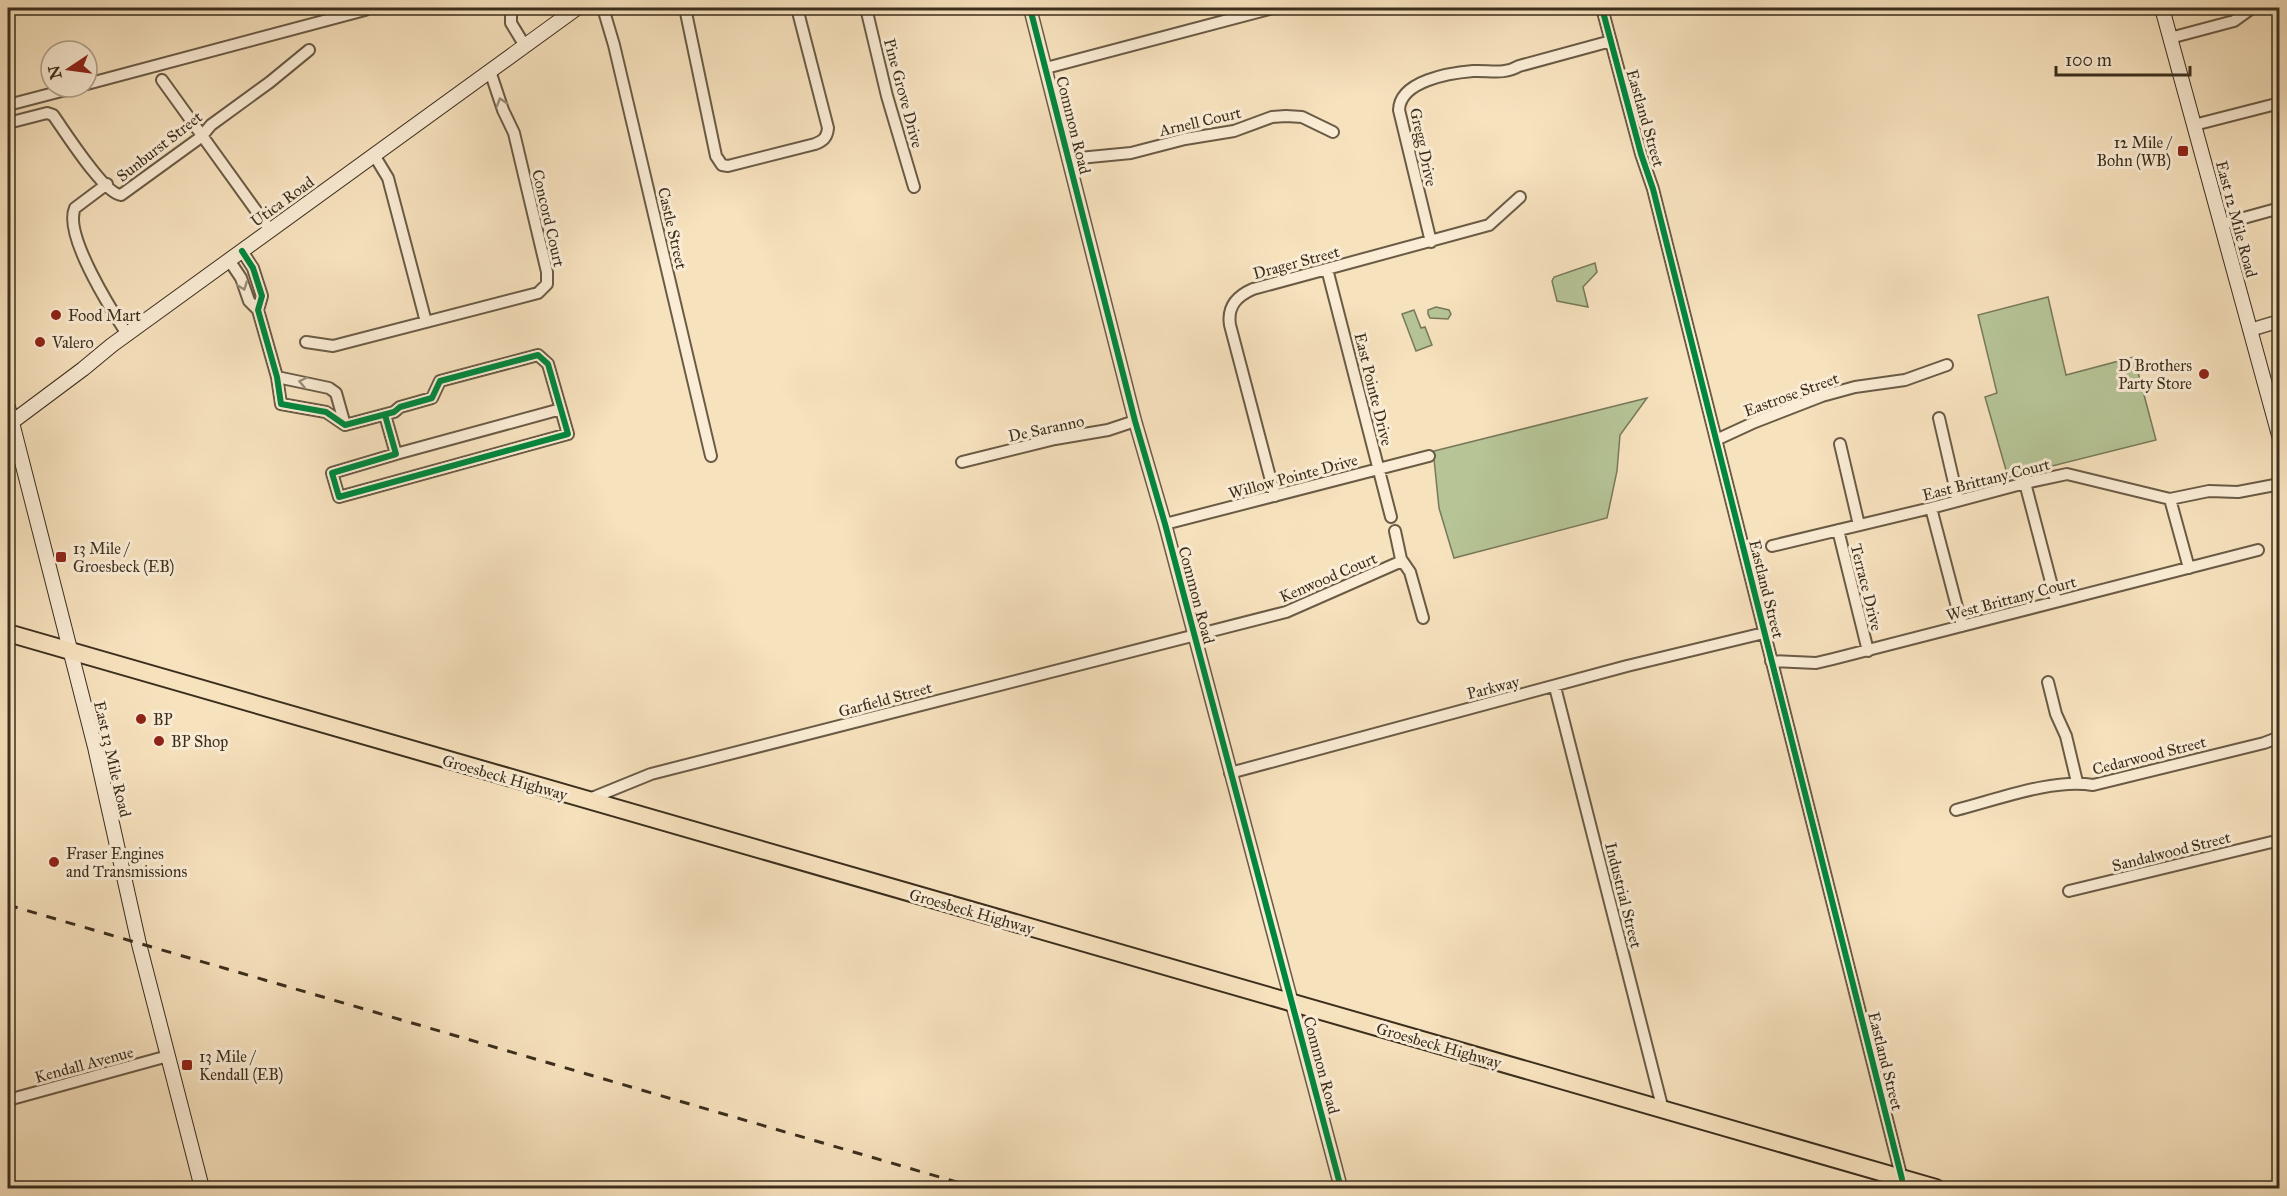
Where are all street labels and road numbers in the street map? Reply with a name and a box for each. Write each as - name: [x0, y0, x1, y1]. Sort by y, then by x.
- street label: Pine Grove Drive: [880, 36, 927, 150]
- street label: Eastland Street: [1623, 67, 1669, 169]
- street label: Common Road: [1052, 74, 1095, 176]
- street label: Arnell Court: [1156, 103, 1243, 140]
- street label: Gregg Drive: [1405, 106, 1441, 189]
- street label: Sunburst Street: [113, 107, 206, 186]
- street label: East 12 Mile Road: [2212, 159, 2261, 280]
- street label: Concord Court: [528, 168, 569, 269]
- street label: Utica Road: [247, 172, 318, 231]
- street label: Castle Street: [654, 185, 691, 271]
- street label: Drager Street: [1251, 242, 1342, 284]
- street label: East Pointe Drive: [1350, 331, 1397, 448]
- street label: Eastrose Street: [1741, 368, 1841, 420]
- street label: De Saranno: [1006, 411, 1086, 446]
- street label: Willow Pointe Drive: [1226, 450, 1360, 503]
- street label: East Brittany Court: [1920, 454, 2052, 505]
- street label: Eastland Street: [1745, 538, 1788, 641]
- street label: Terrace Drive: [1847, 542, 1887, 633]
- street label: Common Road: [1174, 544, 1219, 646]
- street label: Kenwood Court: [1277, 548, 1380, 606]
- street label: West Brittany Court: [1944, 572, 2078, 625]
- street label: Parkway: [1465, 672, 1522, 703]
- street label: Garfield Street: [836, 678, 934, 721]
- street label: East 13 Mile Road: [90, 699, 135, 819]
- street label: Cedarwood Street: [2090, 732, 2208, 779]
- street label: Groesbeck Highway: [440, 751, 570, 806]
- street label: Sandalwood Street: [2110, 827, 2233, 875]
- street label: Industrial Street: [1601, 840, 1646, 950]
- street label: Groesbeck Highway: [907, 885, 1037, 940]
- street label: Eastland Street: [1864, 1010, 1907, 1113]
- street label: Common Road: [1299, 1014, 1344, 1116]
- street label: Groesbeck Highway: [1374, 1019, 1504, 1074]
- street label: Kendall Avenue: [33, 1042, 136, 1087]

